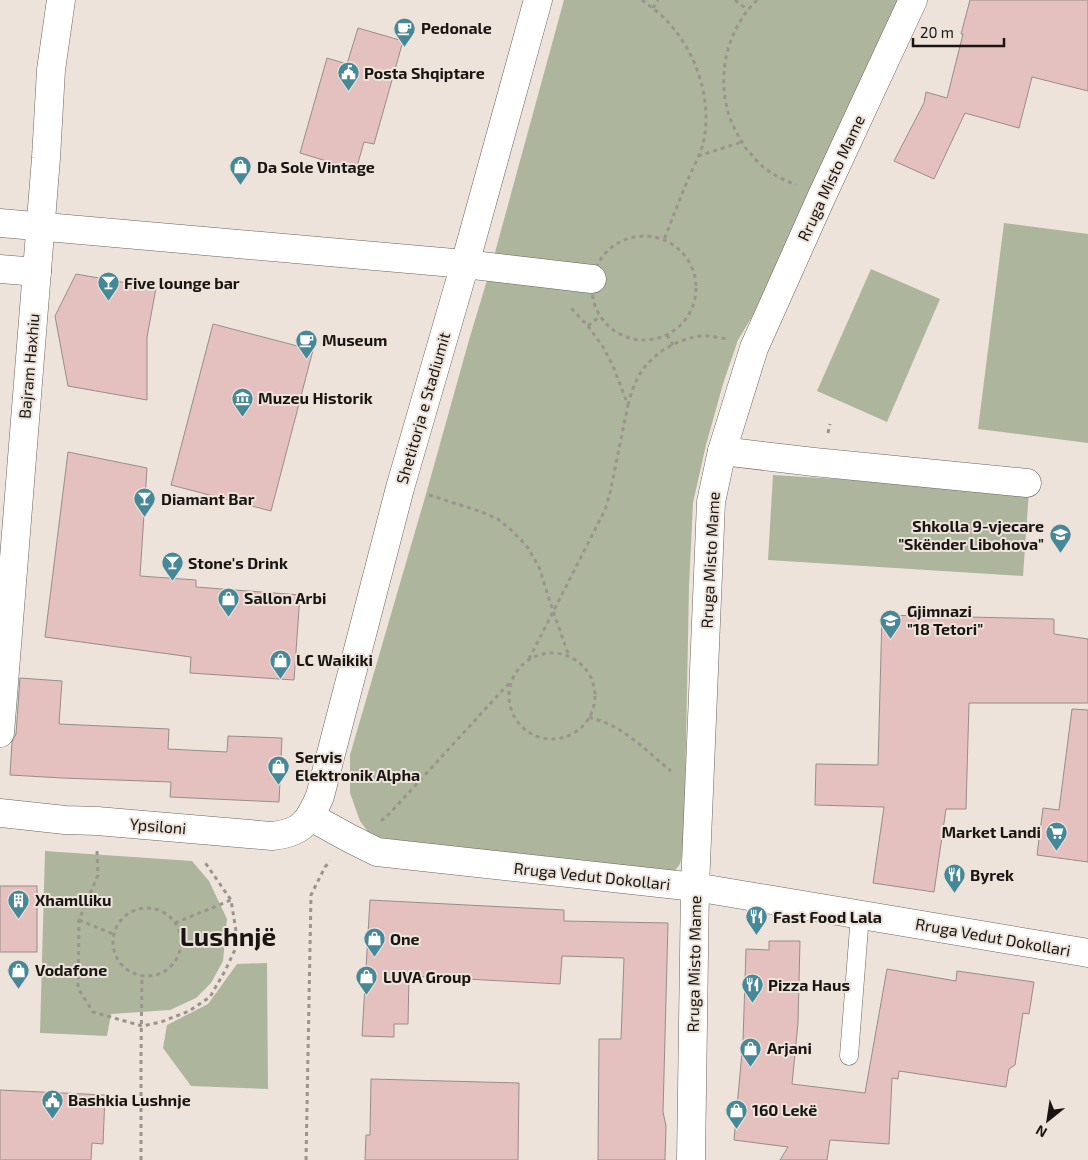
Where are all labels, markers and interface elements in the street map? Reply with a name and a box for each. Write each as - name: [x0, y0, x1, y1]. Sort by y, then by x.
- scale bar: [913, 15, 1004, 47]
- cafe icon: Pedonale: [393, 16, 417, 47]
- place label: Pedonale: [421, 18, 492, 37]
- text: 20 m: [920, 23, 954, 41]
- public building icon: Posta Shqiptare: [336, 61, 360, 92]
- place label: Posta Shqiptare: [364, 63, 485, 82]
- street label: Rruga Misto Mame: [793, 112, 868, 244]
- shop icon: Da Sole Vintage: [229, 155, 253, 186]
- place label: Da Sole Vintage: [257, 157, 375, 176]
- bar icon: Five lounge bar: [96, 271, 120, 302]
- place label: Five lounge bar: [124, 273, 240, 292]
- street label: Bajram Haxhiu: [14, 312, 44, 420]
- cafe icon: Museum: [294, 328, 318, 359]
- place label: Museum: [322, 330, 387, 349]
- street label: Shetitorja e Stadiumit: [392, 330, 454, 486]
- museum icon: Muzeu Historik: [230, 386, 254, 417]
- place label: Muzeu Historik: [258, 388, 373, 407]
- bar icon: Diamant Bar: [133, 487, 157, 518]
- place label: Diamant Bar: [161, 489, 255, 508]
- street label: Rruga Misto Mame: [696, 491, 723, 629]
- place label: Shkolla 9-vjecare "Skënder Libohova": [898, 516, 1044, 553]
- school or university icon: Shkolla 9-vjecare "Skënder Libohova": [1048, 523, 1072, 554]
- bar icon: Stone's Drink: [160, 551, 184, 582]
- place label: Stone's Drink: [188, 553, 288, 572]
- shop icon: Sallon Arbi: [216, 586, 240, 617]
- place label: Sallon Arbi: [244, 588, 326, 607]
- place label: Gjimnazi "18 Tetori": [907, 601, 983, 638]
- school or university icon: Gjimnazi "18 Tetori": [879, 608, 903, 639]
- shop icon: LC Waikiki: [268, 648, 292, 679]
- place label: LC Waikiki: [296, 650, 373, 669]
- place label: Servis Elektronik Alpha: [295, 747, 420, 784]
- shop icon: Servis Elektronik Alpha: [267, 754, 291, 785]
- street label: Ypsiloni: [129, 814, 187, 837]
- supermarket icon: Market Landi: [1045, 820, 1069, 851]
- place label: Market Landi: [941, 822, 1041, 841]
- street label: Rruga Vedut Dokollari: [513, 858, 671, 893]
- restaurant icon: Byrek: [942, 863, 966, 894]
- place label: Byrek: [970, 865, 1014, 885]
- building icon: Xhamlliku: [7, 888, 31, 919]
- place label: Xhamlliku: [35, 890, 111, 909]
- street label: Rruga Misto Mame: [683, 895, 704, 1033]
- restaurant icon: Fast Food Lala: [745, 905, 769, 936]
- place label: Fast Food Lala: [773, 907, 882, 926]
- street label: Rruga Vedut Dokollari: [914, 913, 1072, 960]
- district label: Lushnjë: [180, 920, 276, 951]
- shop icon: One: [362, 927, 386, 958]
- place label: One: [390, 929, 420, 948]
- shop icon: Vodafone: [7, 958, 31, 989]
- place label: Vodafone: [35, 960, 107, 979]
- shop icon: LUVA Group: [355, 965, 379, 996]
- place label: LUVA Group: [383, 967, 471, 986]
- restaurant icon: Pizza Haus: [740, 973, 764, 1004]
- place label: Pizza Haus: [768, 975, 850, 994]
- shop icon: Arjani: [739, 1036, 763, 1067]
- place label: Arjani: [767, 1038, 812, 1057]
- public building icon: Bashkia Lushnje: [40, 1088, 64, 1119]
- place label: Bashkia Lushnje: [68, 1090, 191, 1109]
- north arrow: [1023, 1095, 1073, 1145]
- shop icon: 160 Lekë: [724, 1098, 748, 1129]
- place label: 160 Lekë: [752, 1100, 817, 1119]
- text: N: [1033, 1122, 1050, 1142]

